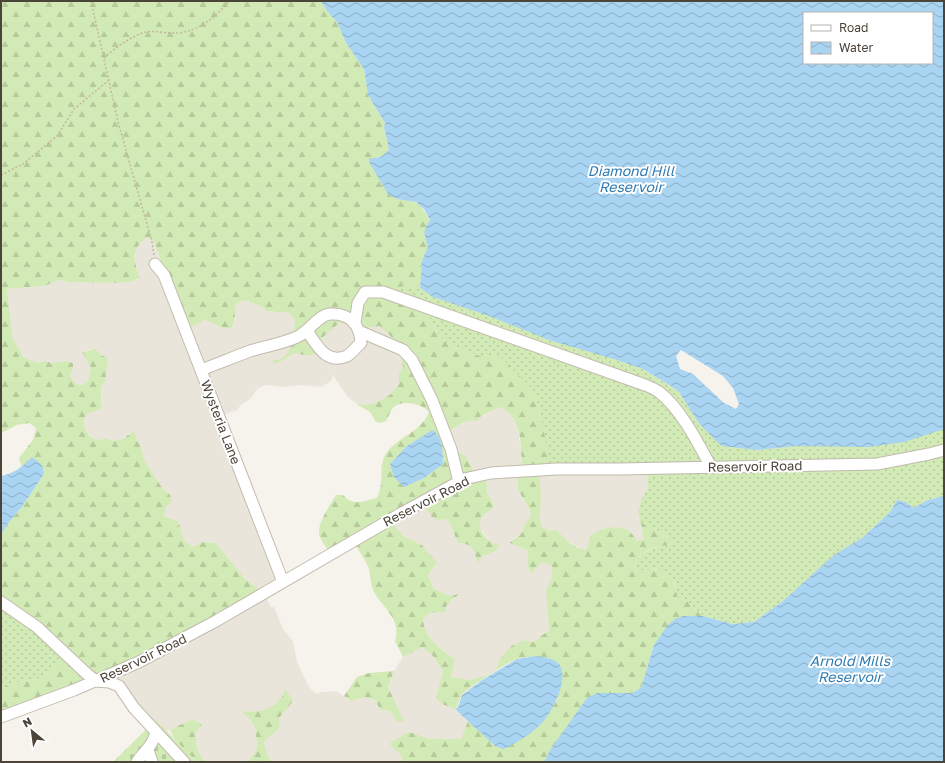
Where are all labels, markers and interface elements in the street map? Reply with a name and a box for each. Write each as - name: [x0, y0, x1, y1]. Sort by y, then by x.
- legend: [803, 12, 933, 64]
- text: Road: [839, 20, 868, 35]
- text: Water: [839, 40, 873, 55]
- water label: Diamond Hill Reservoir: [588, 162, 675, 195]
- street label: Wysteria Lane: [198, 378, 244, 466]
- street label: Reservoir Road: [708, 457, 802, 475]
- street label: Reservoir Road: [380, 472, 472, 530]
- street label: Reservoir Road: [97, 630, 189, 686]
- water label: Arnold Mills Reservoir: [810, 652, 891, 685]
- north arrow: [12, 711, 52, 751]
- text: N: [20, 714, 34, 730]

